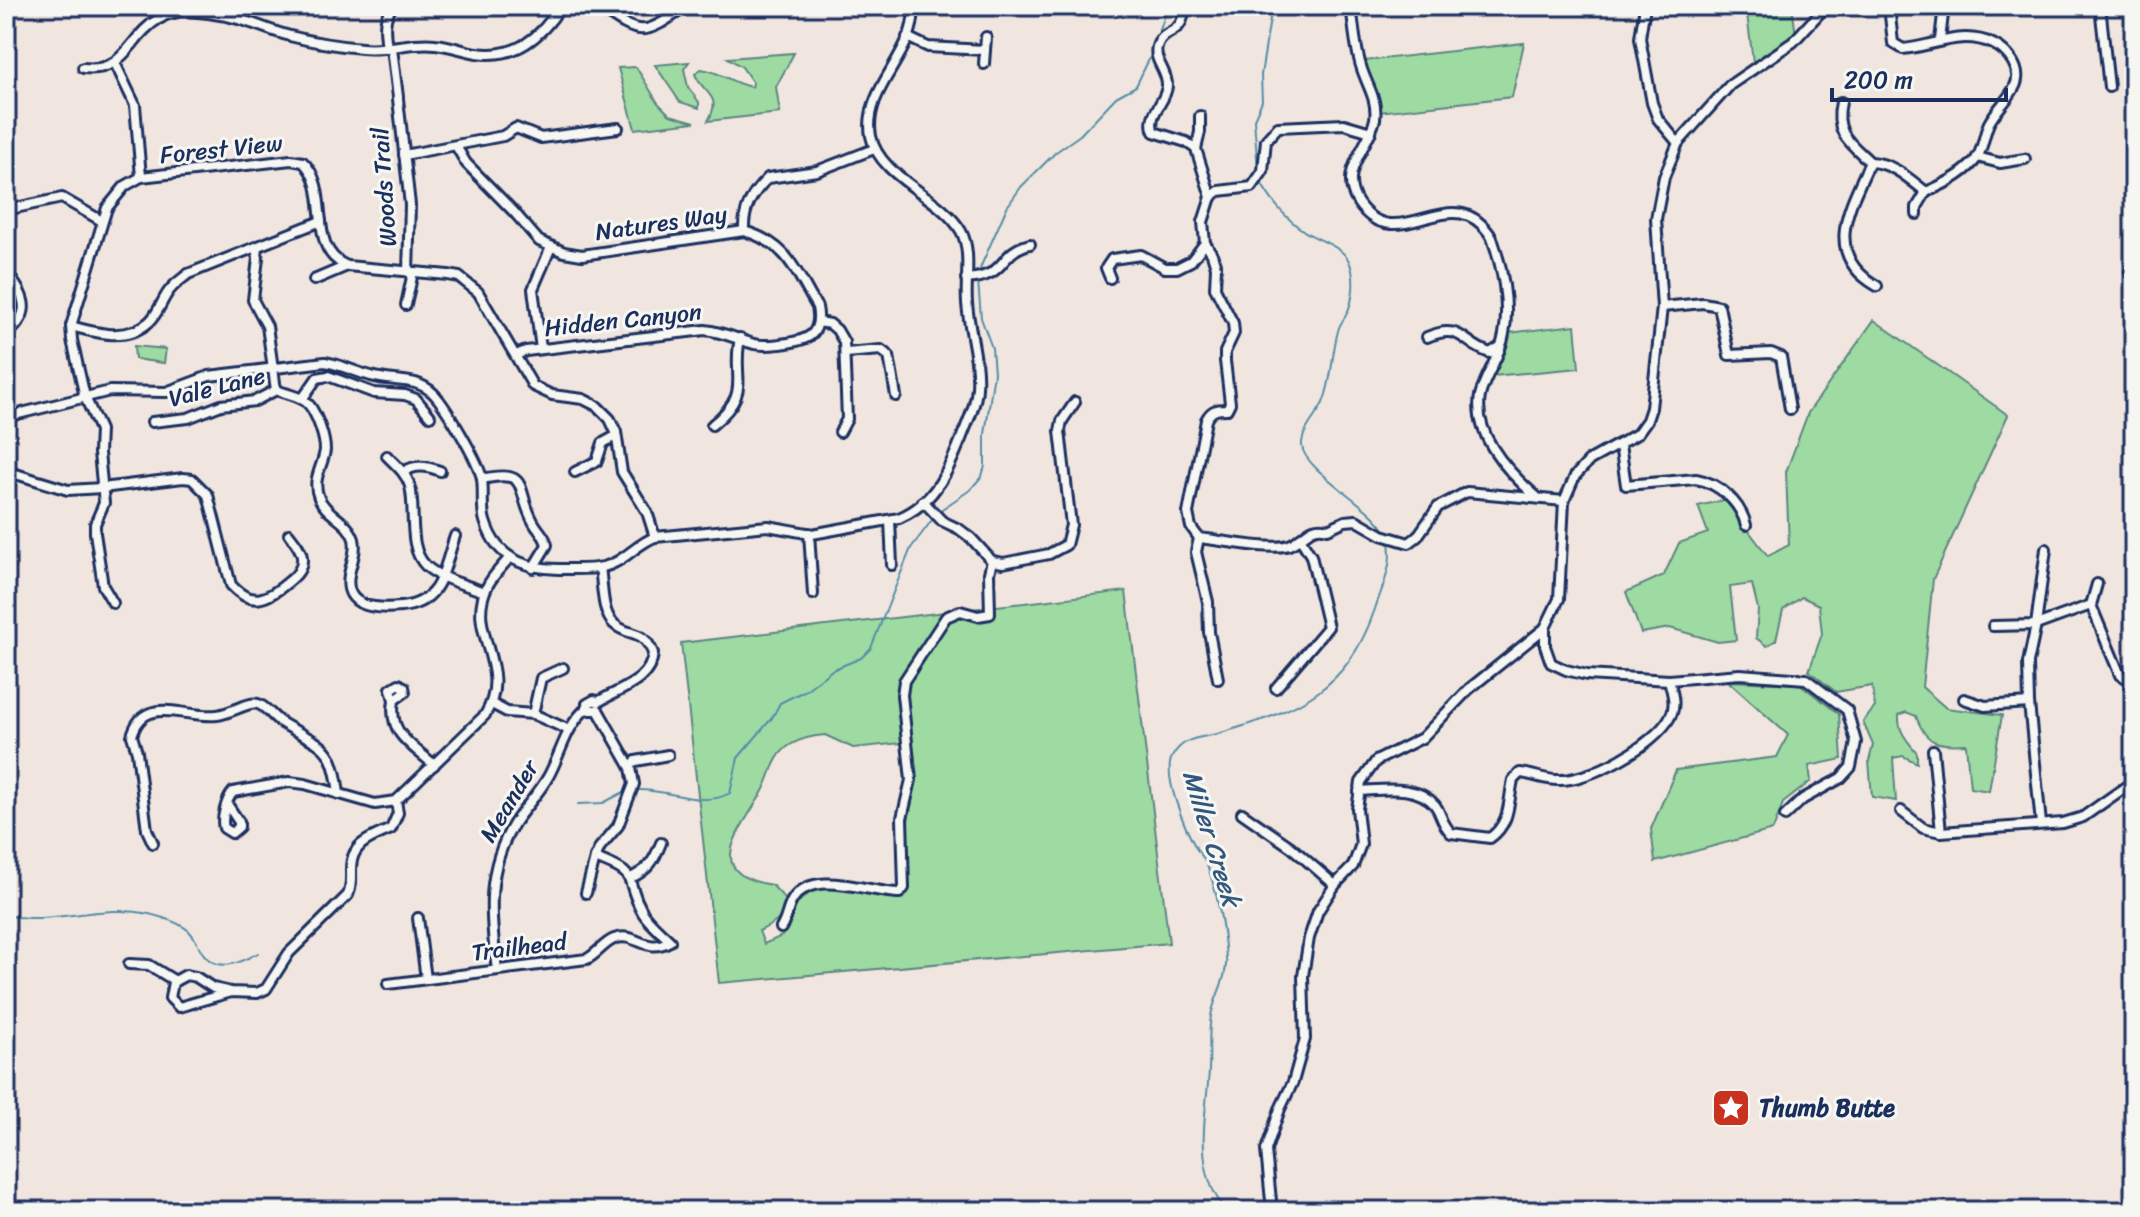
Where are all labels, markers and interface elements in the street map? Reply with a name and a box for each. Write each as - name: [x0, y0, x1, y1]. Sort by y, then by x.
- scale bar: [1832, 52, 2006, 102]
- text: 200 m: [1844, 59, 1913, 101]
- street label: Forest View: [158, 122, 285, 176]
- street label: Woods Trail: [359, 125, 409, 248]
- street label: Natures Way: [592, 193, 730, 253]
- street label: Hidden Canyon: [542, 291, 704, 349]
- street label: Vale Lane: [164, 355, 270, 419]
- street label: Meander: [468, 750, 551, 851]
- water label: Miller Creek: [1169, 764, 1255, 915]
- street label: Trailhead: [469, 920, 571, 974]
- place icon: Thumb Butte: [1710, 1087, 1752, 1129]
- place label: Thumb Butte: [1759, 1087, 1895, 1129]

